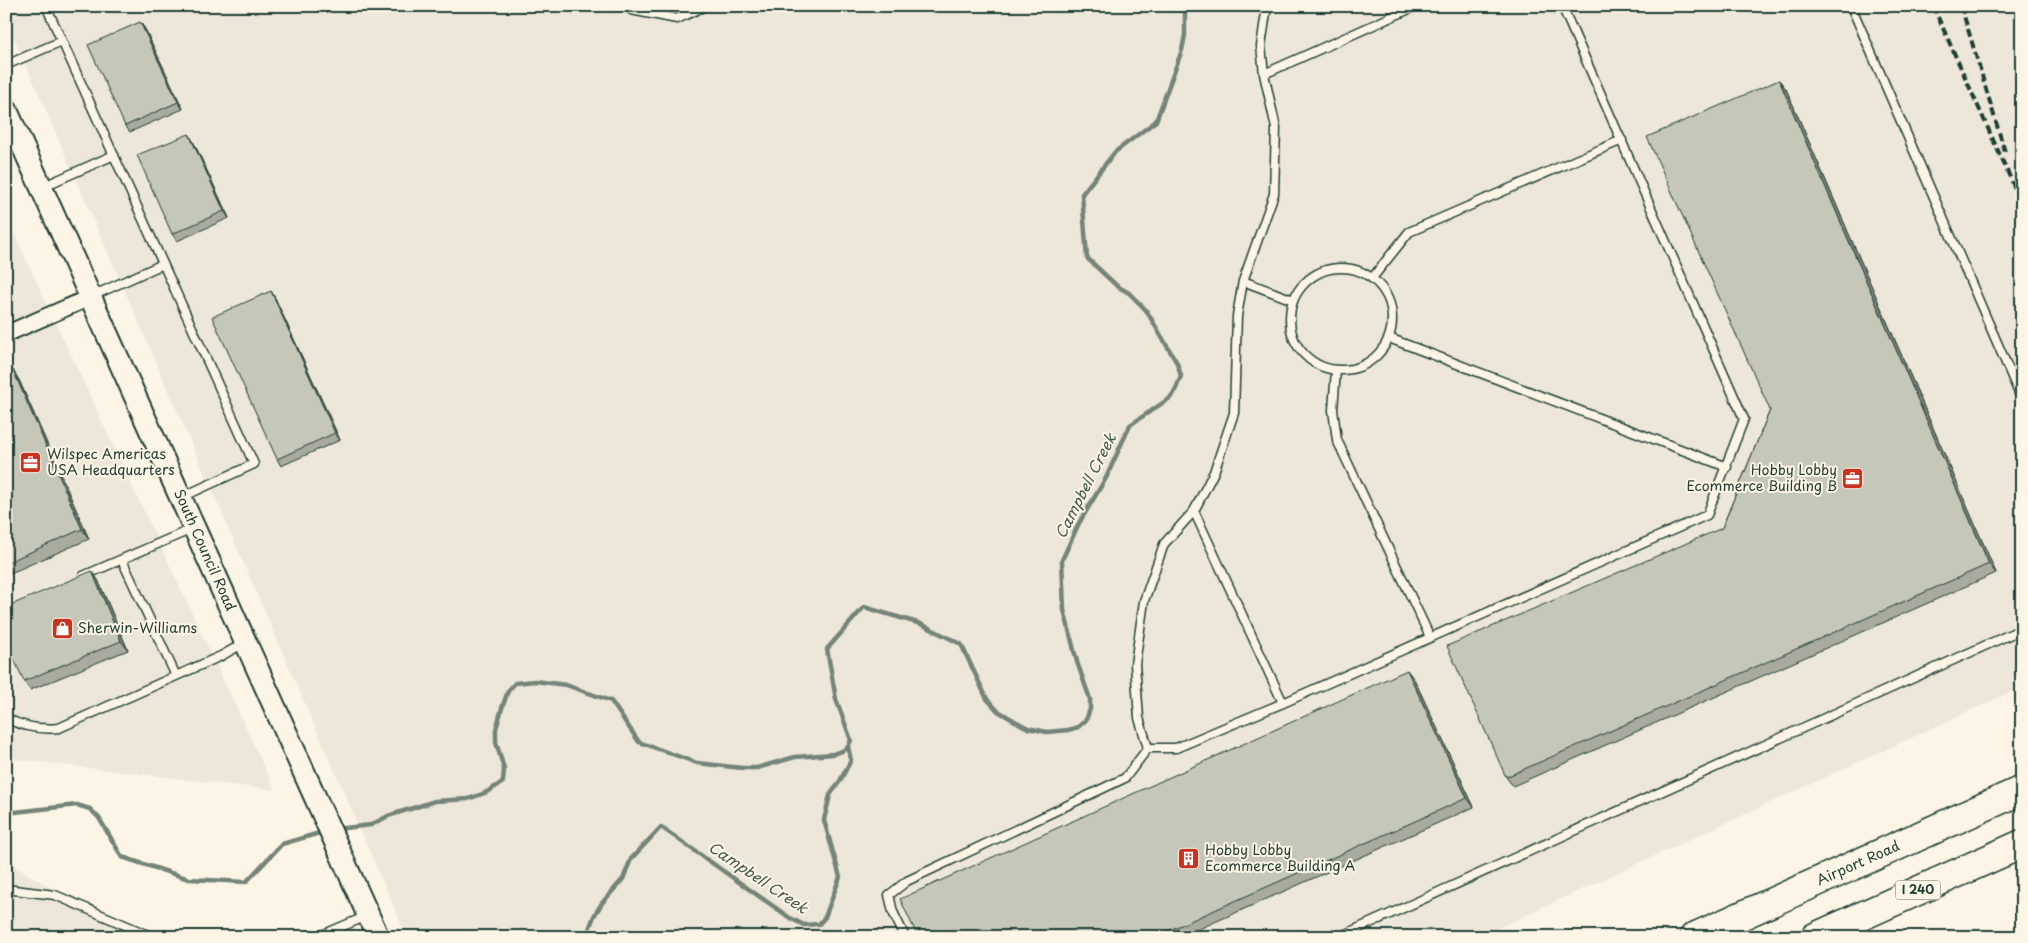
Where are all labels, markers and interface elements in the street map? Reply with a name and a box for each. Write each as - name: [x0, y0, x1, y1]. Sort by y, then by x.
- water label: Campbell Creek: [1048, 428, 1122, 542]
- place label: Wilspec Americas USA Headquarters: [47, 443, 175, 480]
- office icon: Wilspec Americas USA Headquarters: [19, 450, 43, 474]
- place label: Hobby Lobby Ecommerce Building B: [1686, 459, 1837, 496]
- office icon: Hobby Lobby Ecommerce Building B: [1841, 466, 1865, 490]
- street label: South Council Road: [169, 486, 242, 614]
- shop icon: Sherwin-Williams: [50, 616, 74, 640]
- place label: Sherwin-Williams: [78, 617, 198, 638]
- water label: Campbell Creek: [704, 835, 814, 919]
- street label: Airport Road: [1813, 835, 1903, 890]
- place label: Hobby Lobby Ecommerce Building A: [1205, 839, 1356, 876]
- building icon: Hobby Lobby Ecommerce Building A: [1177, 846, 1201, 870]
- road number: I 240: [1896, 880, 1940, 900]

